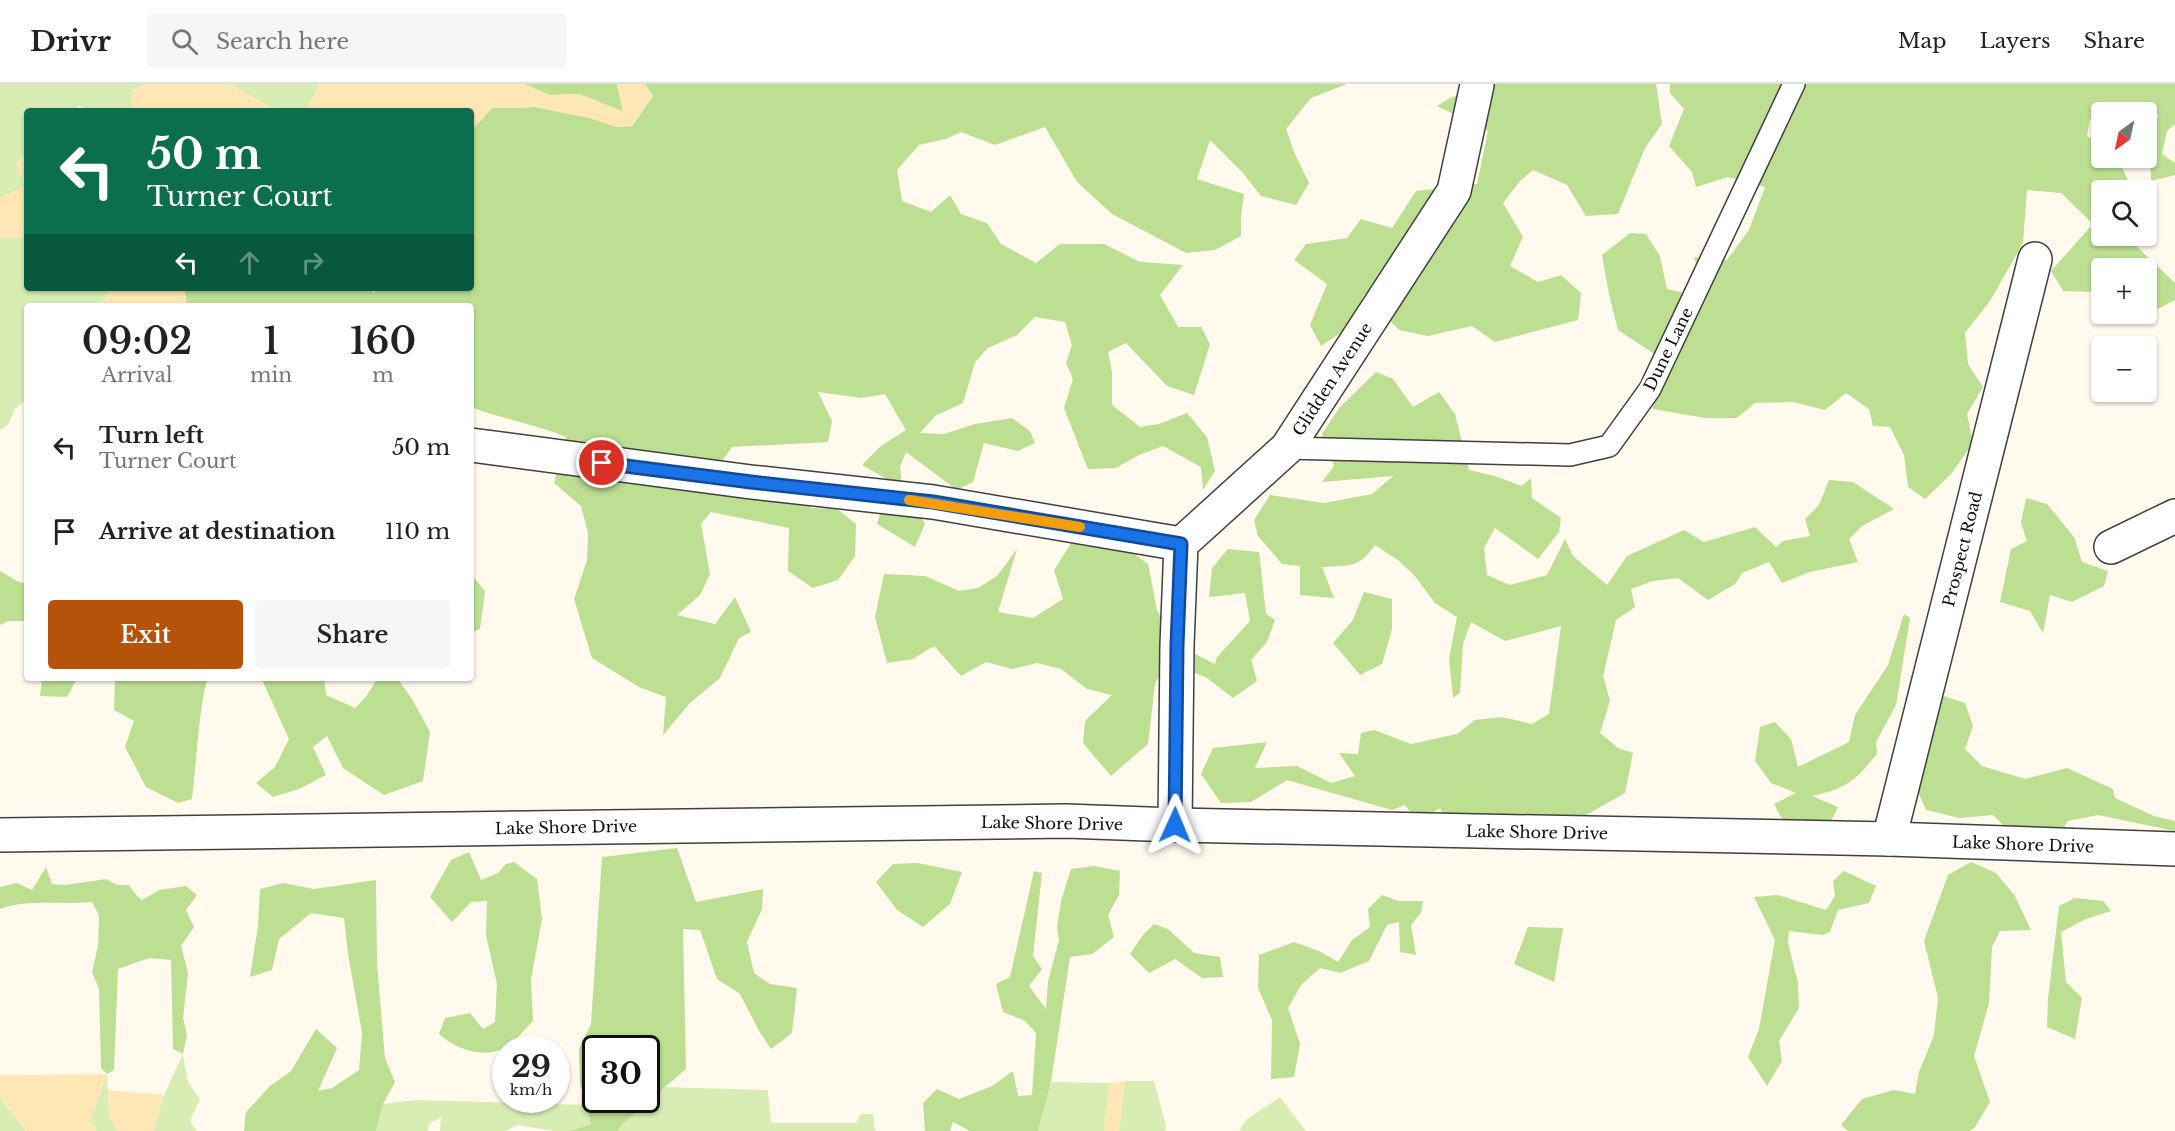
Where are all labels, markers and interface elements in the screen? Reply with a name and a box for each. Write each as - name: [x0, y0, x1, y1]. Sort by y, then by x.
- search box: [147, 14, 567, 68]
- text: Drivr: [30, 24, 111, 59]
- icon: search: [168, 25, 201, 58]
- text: Search here: [216, 28, 349, 55]
- text: Map: [1898, 28, 1947, 54]
- text: Layers: [1980, 28, 2051, 54]
- text: Share: [2084, 28, 2145, 54]
- north arrow: [2091, 102, 2157, 168]
- map controls: [2091, 102, 2157, 402]
- text: 50 m: [147, 128, 261, 180]
- icon: left: [48, 132, 126, 210]
- text: Turner Court: [147, 180, 333, 213]
- button: search: [2091, 180, 2157, 246]
- icon: left: [170, 246, 203, 279]
- icon: ahead: [233, 246, 266, 279]
- icon: right: [296, 246, 329, 279]
- button: +: [2091, 258, 2157, 324]
- street label: Dune Lane: [1639, 304, 1697, 394]
- text: 09:02: [82, 319, 192, 364]
- text: 1: [263, 319, 279, 364]
- text: 160: [350, 319, 416, 364]
- street label: Glidden Avenue: [1288, 319, 1376, 439]
- button: −: [2091, 336, 2157, 402]
- text: Arrival: [102, 363, 172, 387]
- text: min: [250, 363, 292, 387]
- text: m: [372, 363, 394, 387]
- text: Turn left: [99, 422, 204, 449]
- icon: left: [48, 431, 81, 464]
- text: 50 m: [392, 434, 450, 461]
- pin: [576, 437, 627, 488]
- icon: arrive: [585, 446, 618, 479]
- text: Turner Court: [99, 449, 236, 473]
- street label: Prospect Road: [1938, 489, 1986, 609]
- icon: arrive: [48, 515, 81, 548]
- text: Arrive at destination: [99, 518, 336, 545]
- text: 110 m: [385, 518, 450, 545]
- button: Exit: [48, 600, 243, 669]
- button: Share: [255, 600, 450, 669]
- position arrow: [1143, 793, 1207, 857]
- street label: Lake Shore Drive: [981, 812, 1123, 834]
- street label: Lake Shore Drive: [495, 816, 637, 838]
- street label: Lake Shore Drive: [1466, 821, 1608, 843]
- street label: Lake Shore Drive: [1952, 832, 2094, 856]
- speed limit sign: 30: [582, 1035, 660, 1113]
- text: 29: [511, 1048, 551, 1085]
- text: km/h: [510, 1080, 552, 1099]

